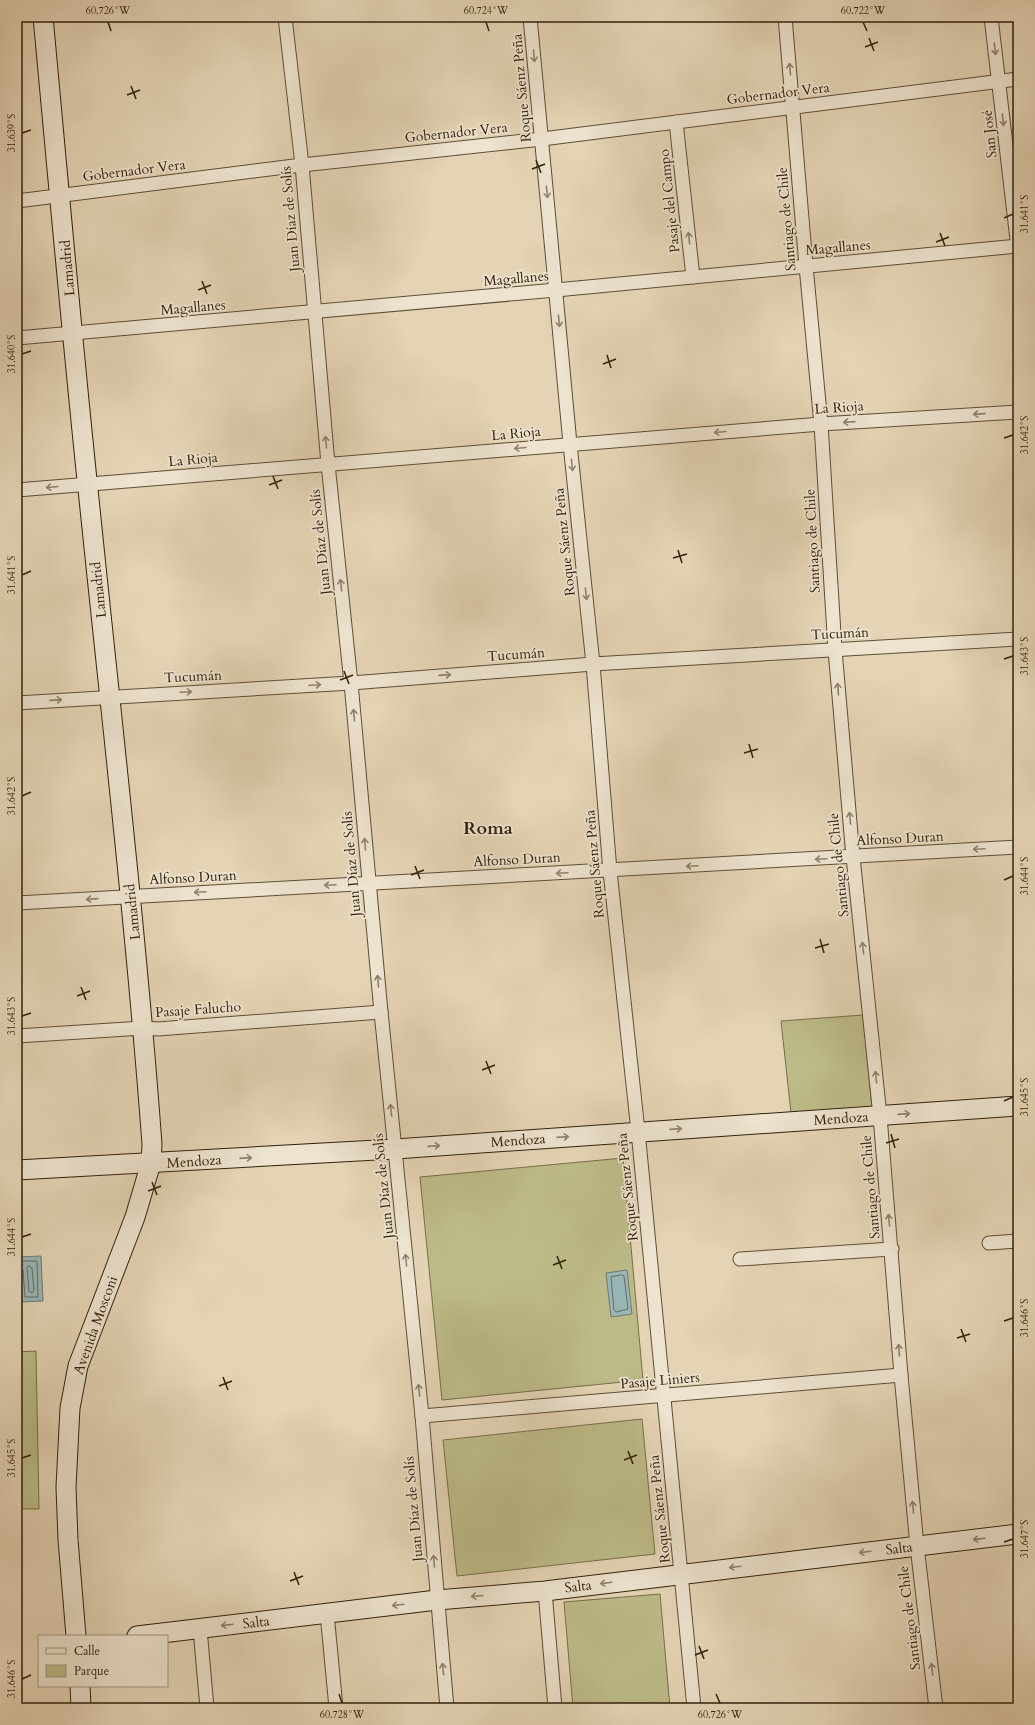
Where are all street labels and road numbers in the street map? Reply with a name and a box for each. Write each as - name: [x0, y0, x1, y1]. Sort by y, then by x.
- street label: Roque Sáenz Peña: [507, 33, 536, 143]
- street label: Gobernador Vera: [726, 78, 830, 109]
- street label: San José: [978, 109, 1001, 159]
- street label: Gobernador Vera: [404, 118, 508, 147]
- street label: Pasaje del Campo: [655, 148, 684, 254]
- street label: Gobernador Vera: [82, 155, 186, 186]
- street label: Juan Díaz de Solís: [276, 165, 305, 275]
- street label: Santiago de Chile: [772, 166, 801, 272]
- street label: Magallanes: [805, 235, 872, 260]
- street label: Lamadrid: [56, 239, 79, 297]
- street label: Magallanes: [483, 266, 550, 291]
- street label: Magallanes: [160, 295, 227, 320]
- street label: La Rioja: [814, 396, 864, 419]
- street label: La Rioja: [491, 422, 542, 445]
- street label: La Rioja: [168, 448, 219, 471]
- street label: Roque Sáenz Peña: [549, 487, 580, 597]
- street label: Juan Díaz de Solís: [305, 488, 336, 598]
- street label: Santiago de Chile: [800, 488, 825, 594]
- street label: Lamadrid: [86, 560, 111, 619]
- street label: Tucumán: [811, 622, 869, 645]
- street label: Tucumán: [487, 643, 546, 666]
- street label: Tucumán: [164, 665, 222, 688]
- street label: Roque Sáenz Peña: [580, 809, 609, 919]
- street label: Juan Díaz de Solís: [337, 810, 366, 920]
- street label: Santiago de Chile: [824, 812, 853, 918]
- street label: Alfonso Duran: [856, 827, 944, 850]
- street label: Alfonso Duran: [473, 848, 561, 871]
- street label: Alfonso Duran: [149, 866, 237, 889]
- street label: Lamadrid: [120, 882, 145, 941]
- street label: Pasaje Falucho: [154, 997, 242, 1022]
- street label: Mendoza: [813, 1107, 869, 1130]
- street label: Mendoza: [490, 1129, 546, 1152]
- street label: Juan Díaz de Solís: [368, 1132, 399, 1242]
- street label: Roque Sáenz Peña: [612, 1132, 643, 1242]
- street label: Santiago de Chile: [856, 1134, 885, 1240]
- street label: Mendoza: [166, 1150, 222, 1173]
- street label: Avenida Mosconi: [69, 1273, 122, 1377]
- street label: Pasaje Liniers: [620, 1368, 701, 1393]
- street label: Roque Sáenz Peña: [644, 1454, 675, 1564]
- street label: Juan Díaz de Solís: [399, 1455, 428, 1565]
- street label: Salta: [884, 1537, 914, 1560]
- street label: Santiago de Chile: [894, 1565, 925, 1671]
- street label: Salta: [563, 1575, 593, 1598]
- street label: Salta: [241, 1611, 271, 1634]

